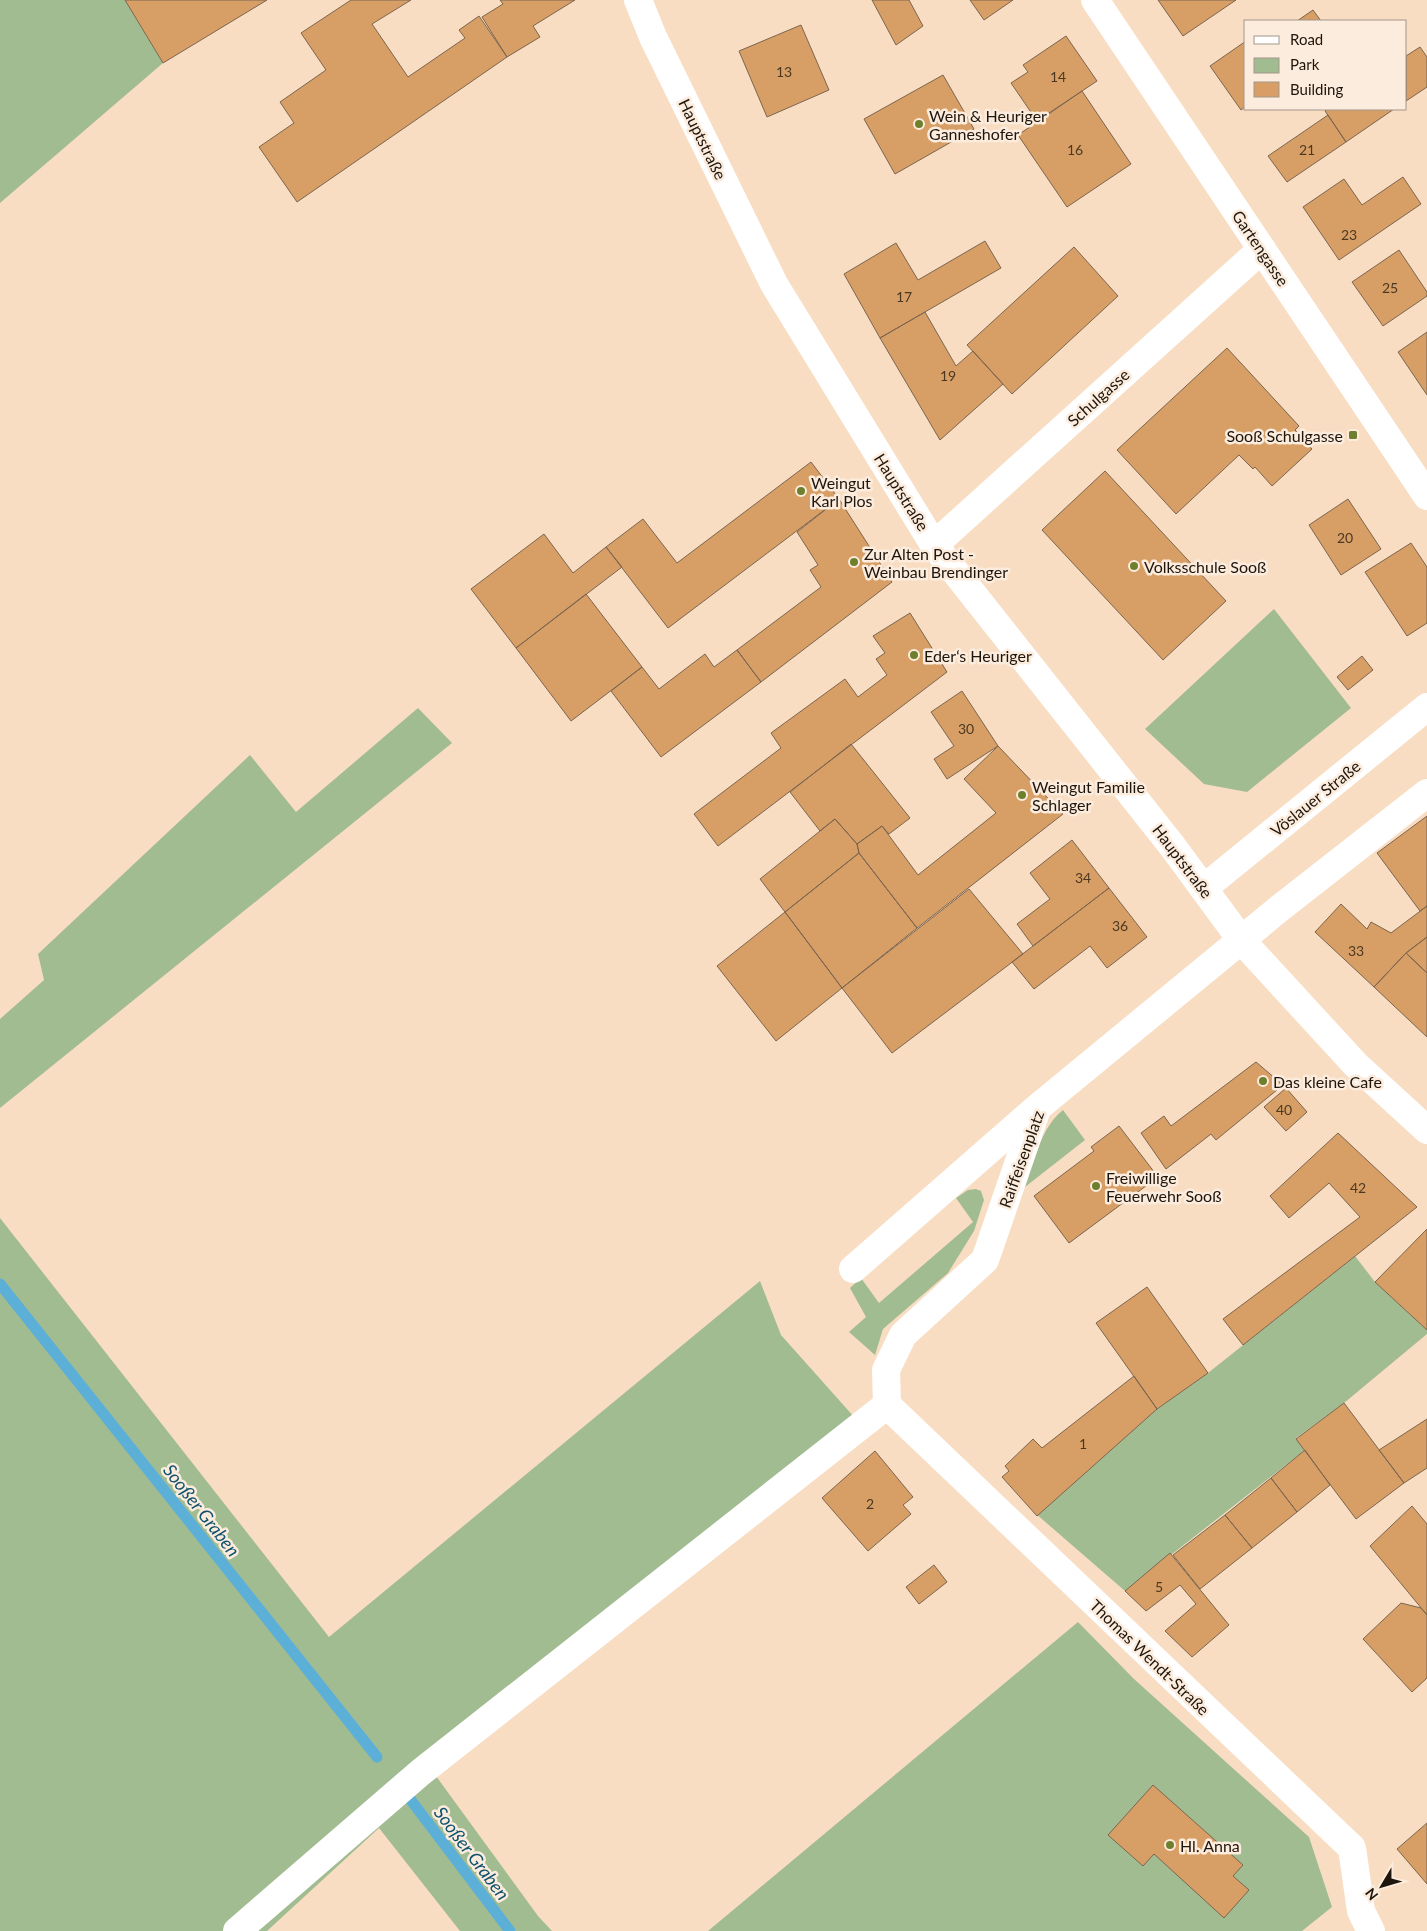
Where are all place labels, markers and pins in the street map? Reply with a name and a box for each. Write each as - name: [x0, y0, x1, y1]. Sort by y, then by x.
- place label: Wein & Heuriger Ganneshofer: [929, 106, 1047, 143]
- marker: Wein & Heuriger Ganneshofer: [913, 118, 925, 130]
- place label: Sooß Schulgasse: [1226, 426, 1343, 445]
- marker: Sooß Schulgasse: [1347, 429, 1359, 441]
- place label: Weingut Karl Plos: [811, 473, 873, 510]
- marker: Weingut Karl Plos: [795, 485, 807, 497]
- place label: Zur Alten Post - Weinbau Brendinger: [864, 544, 1008, 581]
- marker: Zur Alten Post - Weinbau Brendinger: [848, 556, 860, 568]
- place label: Volksschule Sooß: [1144, 557, 1266, 576]
- marker: Volksschule Sooß: [1128, 560, 1140, 572]
- place label: Eder‘s Heuriger: [924, 646, 1032, 665]
- marker: Eder‘s Heuriger: [908, 649, 920, 661]
- place label: Weingut Familie Schlager: [1032, 777, 1145, 814]
- marker: Weingut Familie Schlager: [1016, 789, 1028, 801]
- place label: Das kleine Cafe: [1273, 1072, 1382, 1091]
- marker: Das kleine Cafe: [1257, 1075, 1269, 1087]
- place label: Freiwillige Feuerwehr Sooß: [1106, 1168, 1221, 1205]
- marker: Freiwillige Feuerwehr Sooß: [1090, 1180, 1102, 1192]
- place label: Hl. Anna: [1180, 1836, 1240, 1855]
- marker: Hl. Anna: [1164, 1839, 1176, 1851]

